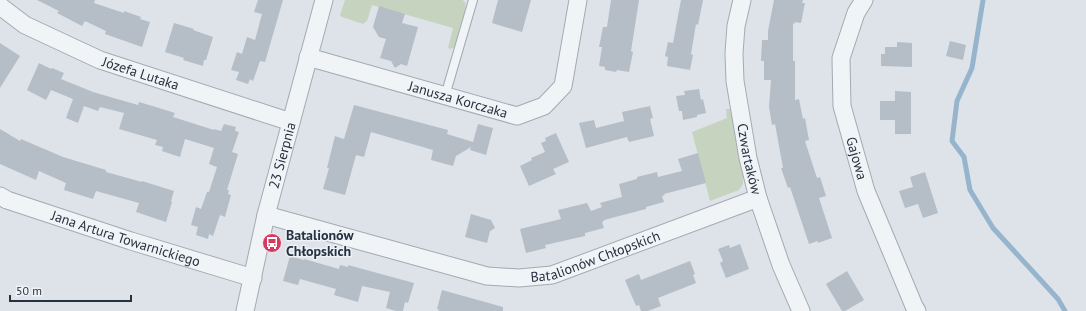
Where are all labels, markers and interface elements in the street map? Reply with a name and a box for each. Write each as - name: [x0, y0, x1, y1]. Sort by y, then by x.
- street label: Józefa Lutaka: [99, 52, 181, 94]
- street label: Janusza Korczaka: [406, 77, 510, 122]
- street label: 23 Sierpnia: [265, 120, 300, 191]
- street label: Czwartaków: [733, 122, 766, 197]
- street label: Gajowa: [842, 135, 871, 182]
- street label: Jana Artura Towarnickiego: [48, 206, 202, 271]
- place label: Batalionów Chłopskich: [286, 226, 354, 260]
- street label: Batalionów Chłopskich: [530, 226, 663, 286]
- bus stop icon: Batalionów Chłopskich: [261, 232, 283, 254]
- scale bar: [10, 277, 131, 303]
- text: 50 m: [16, 283, 42, 298]

